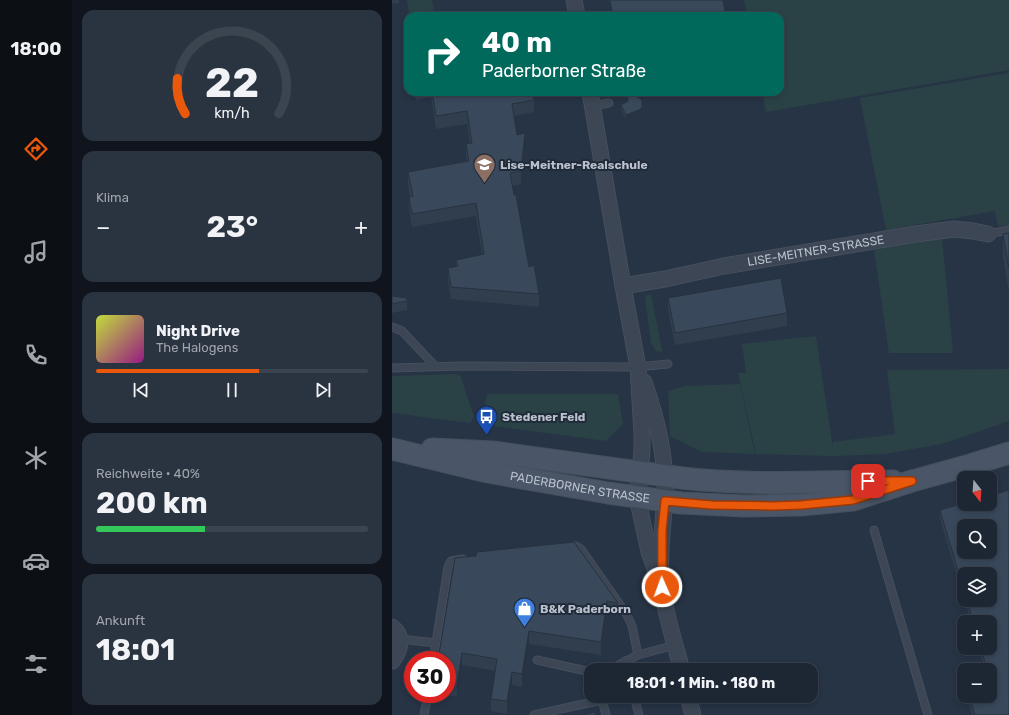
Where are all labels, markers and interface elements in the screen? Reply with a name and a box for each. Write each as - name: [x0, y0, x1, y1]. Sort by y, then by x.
- text: 40 m: [482, 26, 552, 59]
- icon: right: [416, 28, 468, 80]
- text: 18:00: [11, 38, 61, 60]
- text: 22: [205, 57, 259, 106]
- text: Paderborner Straße: [482, 60, 646, 82]
- text: km/h: [214, 104, 250, 121]
- icon: directions: [22, 135, 50, 163]
- school or university icon: Lise-Meitner-Realschule: [471, 152, 497, 185]
- place label: Lise-Meitner-Realschule: [500, 158, 648, 172]
- text: Klima: [96, 190, 129, 205]
- text: 23°: [206, 209, 258, 245]
- text: −: [96, 214, 110, 241]
- text: +: [354, 214, 368, 241]
- street label: LISE-MEITNER-STRASSE: [746, 232, 885, 269]
- icon: music: [22, 238, 50, 266]
- text: Night Drive: [156, 322, 240, 340]
- text: The Halogens: [156, 340, 238, 355]
- icon: phone: [22, 341, 50, 369]
- icon: previous: [130, 379, 152, 401]
- icon: pause: [221, 379, 243, 401]
- icon: next: [312, 379, 334, 401]
- bus stop icon: Stedener Feld: [474, 404, 500, 437]
- place label: Stedener Feld: [502, 410, 585, 424]
- icon: climate: [22, 444, 50, 472]
- pin: [851, 464, 885, 498]
- text: Reichweite · 40%: [96, 466, 200, 481]
- street label: PADERBORNER STRASSE: [509, 469, 651, 506]
- icon: arrive: [857, 470, 879, 492]
- north arrow: [957, 471, 997, 511]
- map controls: [957, 471, 997, 703]
- text: 200 km: [96, 485, 208, 521]
- button: search: [957, 519, 997, 559]
- icon: car: [22, 547, 50, 575]
- position arrow: [641, 566, 683, 608]
- button: layers: [957, 567, 997, 607]
- shop icon: B&K Paderborn: [512, 596, 538, 629]
- place label: B&K Paderborn: [540, 602, 631, 616]
- text: Ankunft: [96, 613, 145, 628]
- button: +: [957, 615, 997, 655]
- text: 18:01: [96, 632, 175, 668]
- icon: filters: [22, 650, 50, 678]
- speed limit sign: 30: [404, 651, 456, 703]
- button: −: [957, 663, 997, 703]
- text: 18:01 · 1 Min. · 180 m: [627, 674, 775, 692]

